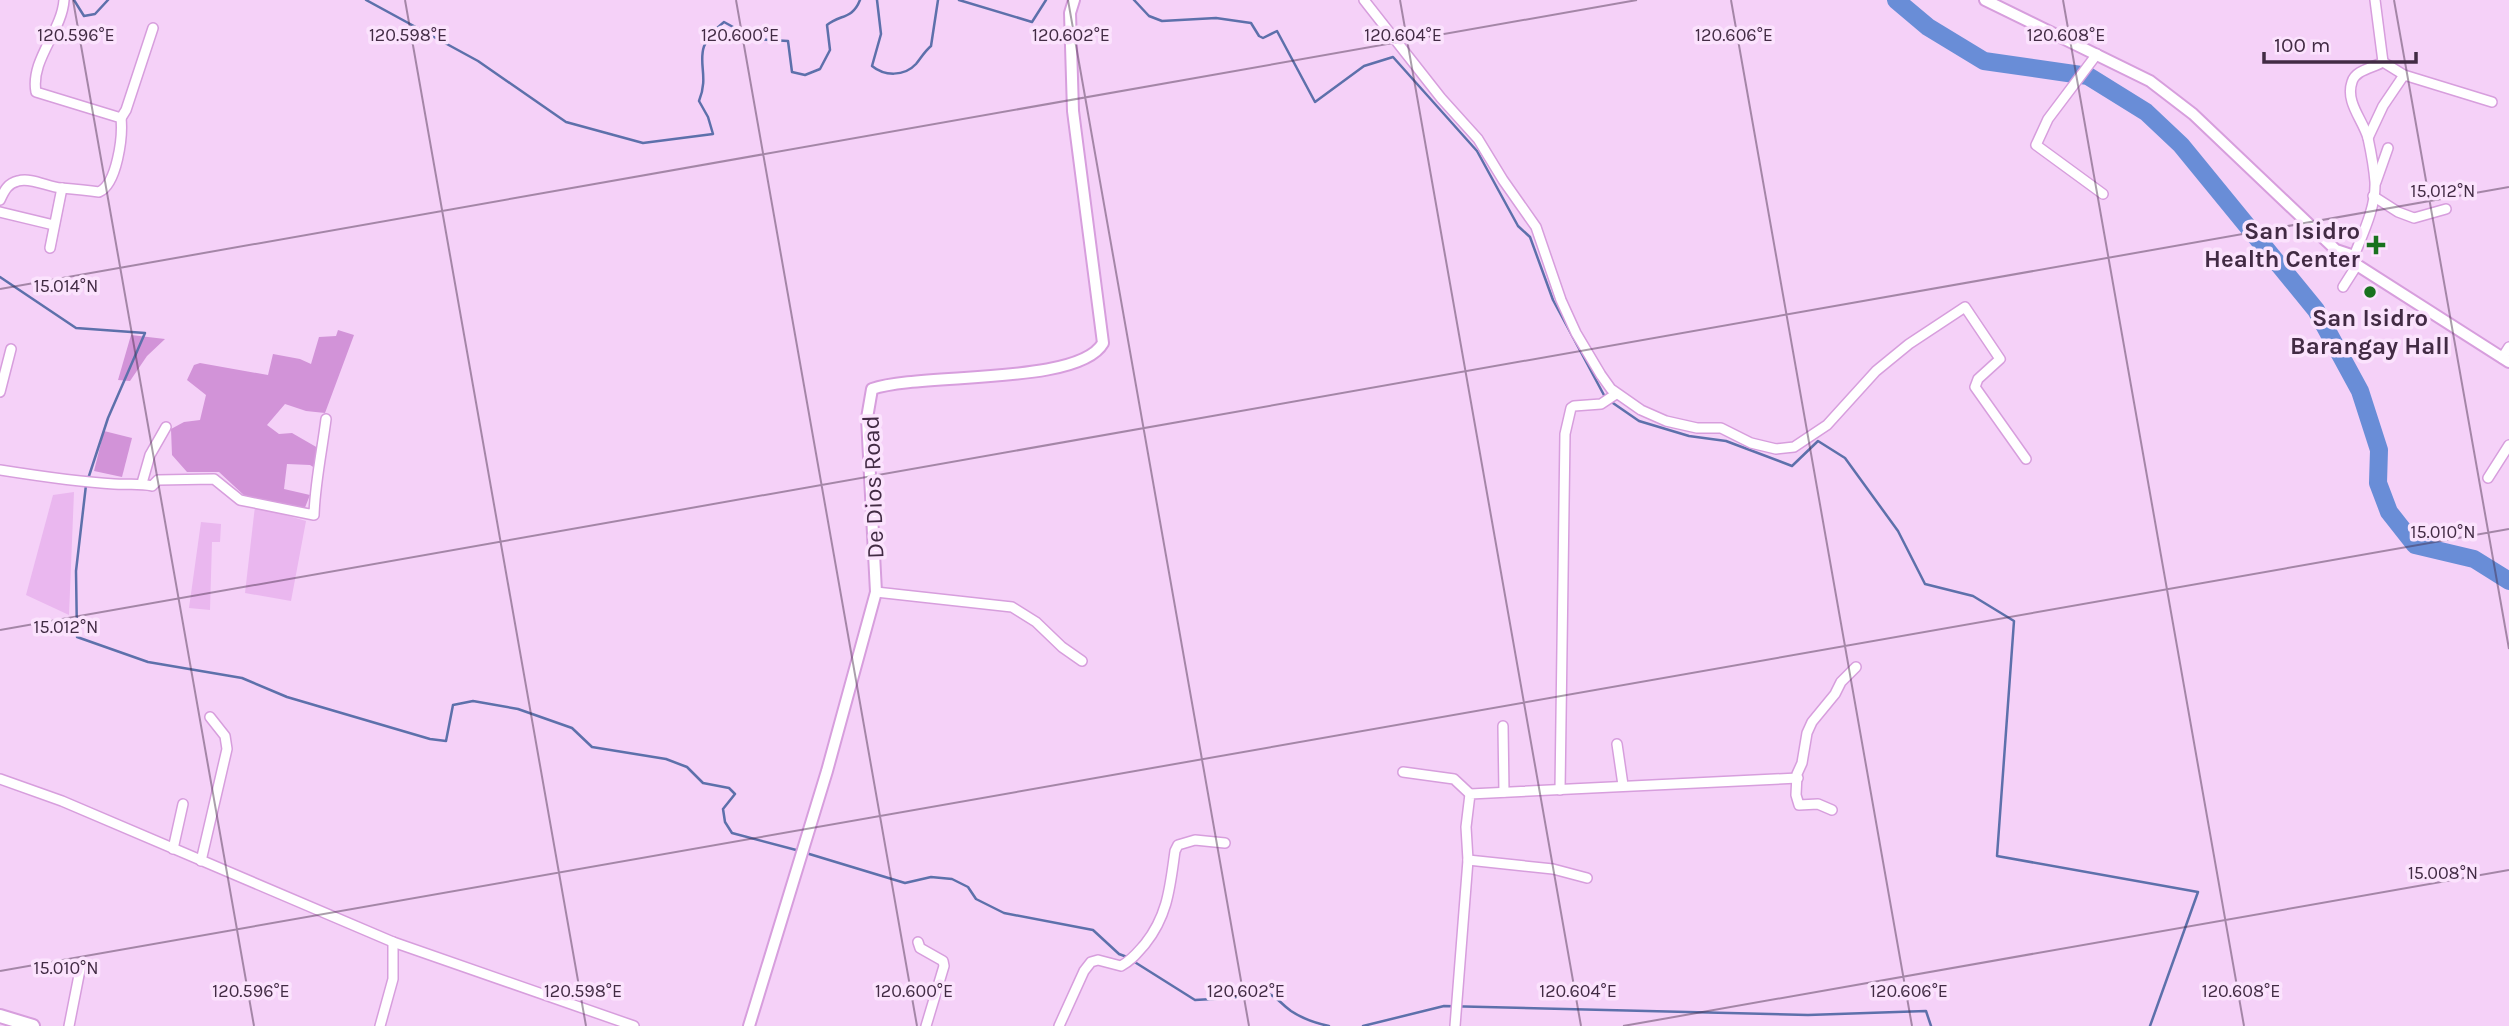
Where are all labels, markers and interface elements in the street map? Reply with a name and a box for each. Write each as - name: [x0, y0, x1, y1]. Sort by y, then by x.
- scale bar: [2264, 21, 2416, 65]
- text: 120.596°E: [37, 24, 115, 46]
- text: 120.598°E: [369, 24, 447, 46]
- text: 120.600°E: [701, 24, 779, 46]
- text: 120.602°E: [1032, 24, 1110, 46]
- text: 120.604°E: [1364, 24, 1442, 46]
- text: 120.606°E: [1695, 24, 1773, 46]
- text: 120.608°E: [2027, 24, 2105, 46]
- text: 100 m: [2274, 33, 2331, 57]
- text: 15.012°N: [2411, 180, 2475, 202]
- place label: San Isidro Health Center: [2204, 217, 2361, 273]
- marker: San Isidro Health Center: [2366, 235, 2386, 255]
- text: 15.014°N: [34, 275, 98, 297]
- marker: San Isidro Barangay Hall: [2362, 284, 2378, 300]
- place label: San Isidro Barangay Hall: [2290, 304, 2450, 360]
- street label: De Dios Road: [857, 415, 889, 559]
- text: 15.010°N: [2410, 521, 2476, 543]
- text: 15.012°N: [34, 616, 98, 638]
- text: 15.008°N: [2408, 862, 2478, 884]
- text: 15.010°N: [33, 957, 99, 979]
- text: 120.596°E: [212, 980, 290, 1002]
- text: 120.598°E: [544, 980, 622, 1002]
- text: 120.600°E: [875, 980, 953, 1002]
- text: 120.602°E: [1207, 980, 1285, 1002]
- text: 120.604°E: [1539, 980, 1617, 1002]
- text: 120.606°E: [1870, 980, 1948, 1002]
- text: 120.608°E: [2202, 980, 2280, 1002]

